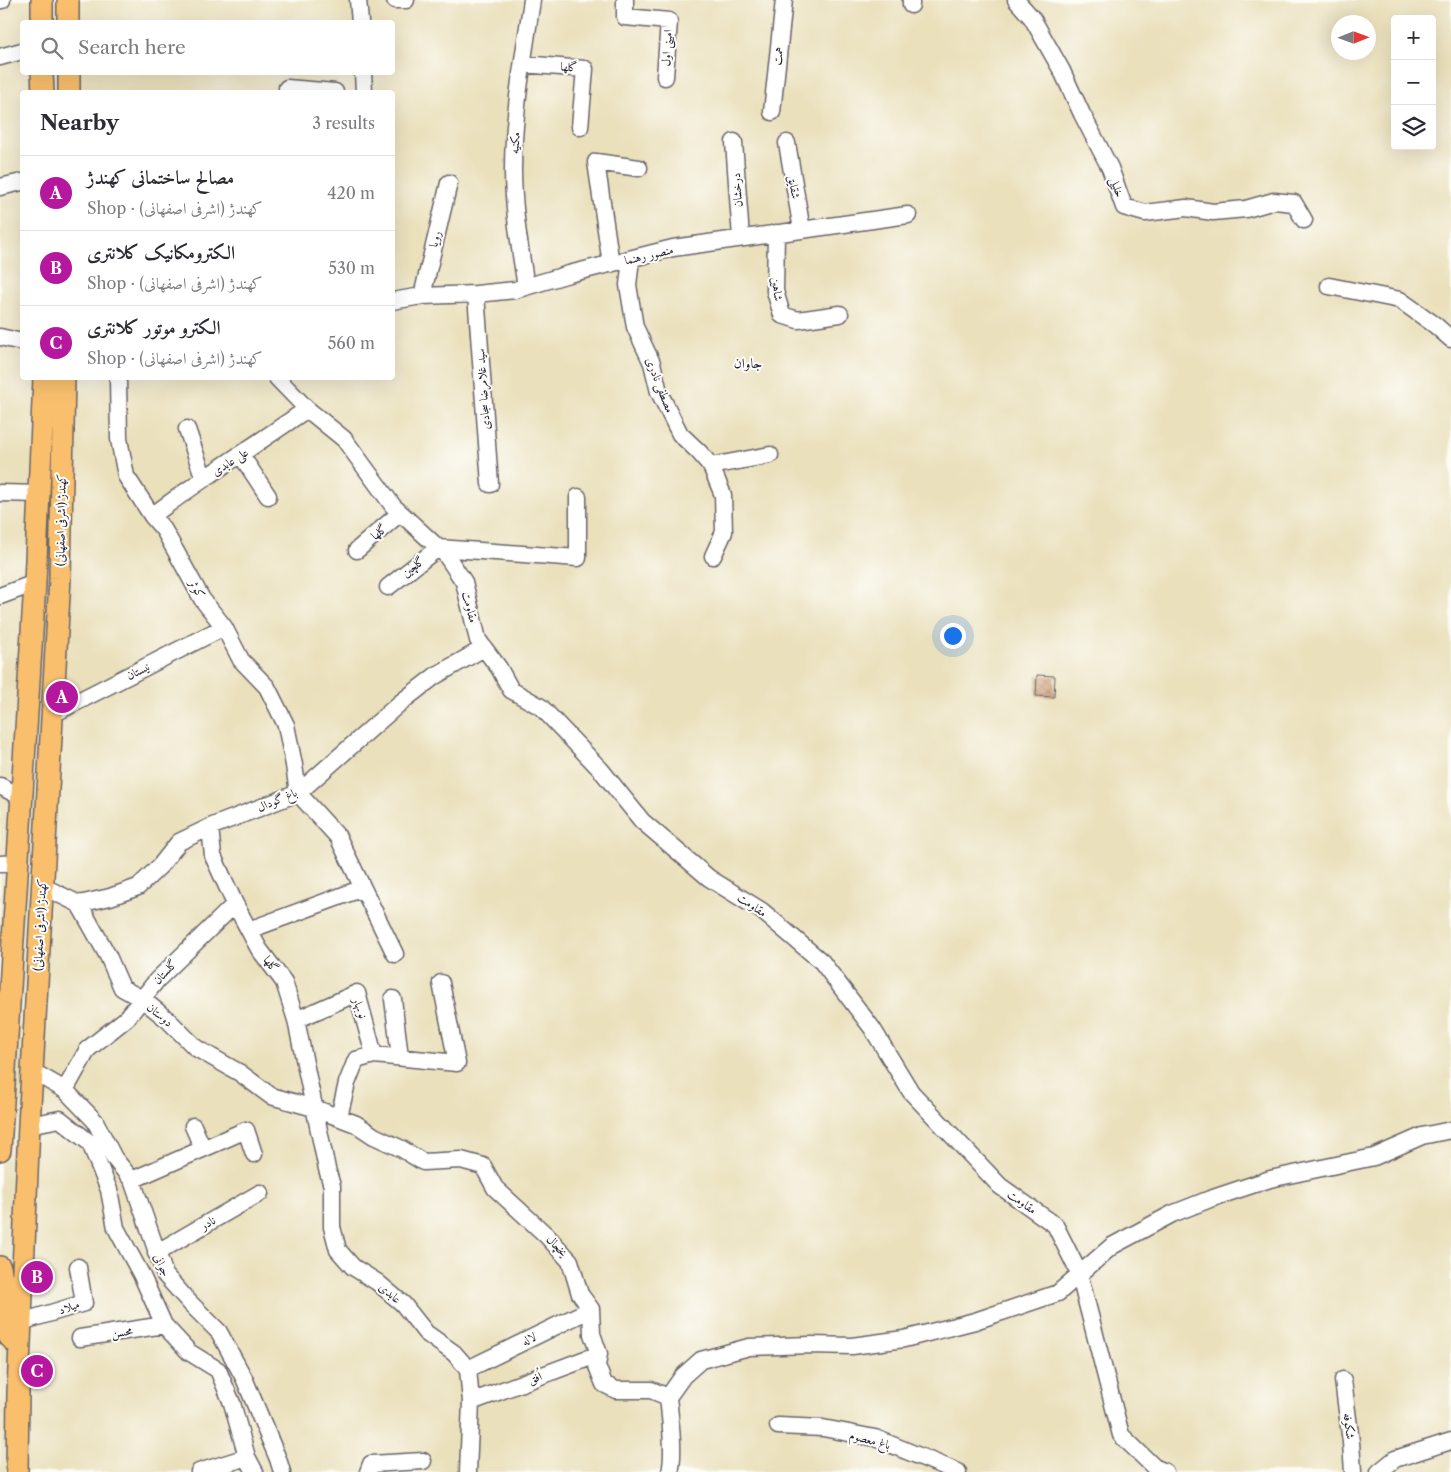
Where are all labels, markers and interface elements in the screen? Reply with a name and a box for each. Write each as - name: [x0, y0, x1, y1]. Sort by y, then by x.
- north arrow: [1331, 15, 1376, 60]
- map controls: [1391, 15, 1436, 150]
- button: +: [1391, 15, 1436, 60]
- search box: [20, 20, 395, 75]
- street label: امینی اول: [658, 29, 677, 67]
- icon: search: [38, 34, 66, 62]
- text: Search here: [78, 36, 186, 59]
- street label: همت: [769, 46, 786, 66]
- street label: گلها: [560, 58, 578, 75]
- button: −: [1391, 60, 1436, 105]
- button: layers: [1391, 105, 1436, 150]
- text: Nearby: [40, 110, 119, 135]
- text: 3 results: [312, 113, 375, 133]
- street label: مکنیه: [506, 131, 523, 155]
- text: مصالح ساختمانی کهندژ: [87, 166, 234, 189]
- street label: درخشان: [728, 172, 745, 208]
- street label: شقایق: [784, 174, 804, 200]
- street label: خلیلی: [1105, 175, 1128, 200]
- text: A: [50, 183, 62, 203]
- text: 420 m: [327, 183, 375, 203]
- text: Shop · کهندژ (اشرفی اصفهانی): [87, 198, 262, 218]
- street label: رویا: [425, 229, 445, 249]
- text: الکترومکانیک کلانتری: [87, 241, 235, 264]
- street label: منصور رهنما: [623, 242, 675, 268]
- text: B: [50, 258, 62, 278]
- text: 530 m: [328, 258, 375, 278]
- text: Shop · کهندژ (اشرفی اصفهانی): [87, 273, 262, 293]
- street label: شاهین: [768, 276, 787, 302]
- text: الکترو موتور کلانتری: [87, 316, 221, 339]
- text: C: [50, 333, 62, 353]
- text: 560 m: [328, 333, 375, 353]
- text: Shop · کهندژ (اشرفی اصفهانی): [87, 348, 262, 368]
- street label: سید غلامرضا سجادی: [472, 348, 495, 430]
- district label: جاوان: [734, 354, 762, 372]
- street label: مصطفی نادری: [641, 355, 678, 415]
- street label: علی عابدی: [209, 444, 252, 481]
- street label: کهندژ (اشرفی اصفهانی): [52, 474, 70, 566]
- street label: گلها: [367, 520, 390, 543]
- street label: گلچین: [398, 553, 428, 581]
- street label: کوثر: [184, 575, 209, 601]
- street label: مقاومت: [458, 590, 482, 624]
- your location: [940, 623, 966, 649]
- street label: نیستان: [124, 658, 152, 683]
- pin: A: [46, 678, 78, 716]
- street label: باغ گودال: [255, 784, 301, 818]
- street label: کهندژ (اشرفی اصفهانی): [30, 878, 50, 972]
- street label: مقاومت: [734, 889, 770, 921]
- street label: گلها: [260, 952, 282, 975]
- street label: گلستان: [149, 956, 180, 987]
- street label: نوبهار: [348, 994, 371, 1021]
- street label: دوستان: [144, 999, 176, 1031]
- street label: مقاومت: [1004, 1186, 1040, 1218]
- street label: نادر: [197, 1212, 218, 1233]
- street label: یخچال: [543, 1232, 571, 1260]
- street label: جوانی: [150, 1251, 174, 1279]
- pin: B: [21, 1258, 53, 1296]
- street label: عابدی: [376, 1279, 405, 1306]
- street label: میلاد: [56, 1296, 81, 1317]
- street label: محسن: [110, 1322, 135, 1342]
- street label: لاله: [519, 1329, 539, 1348]
- pin: C: [21, 1352, 53, 1390]
- street label: اُفق: [525, 1367, 545, 1388]
- street label: شکوفه: [1339, 1412, 1359, 1440]
- street label: باغ معصوم: [847, 1427, 892, 1456]

